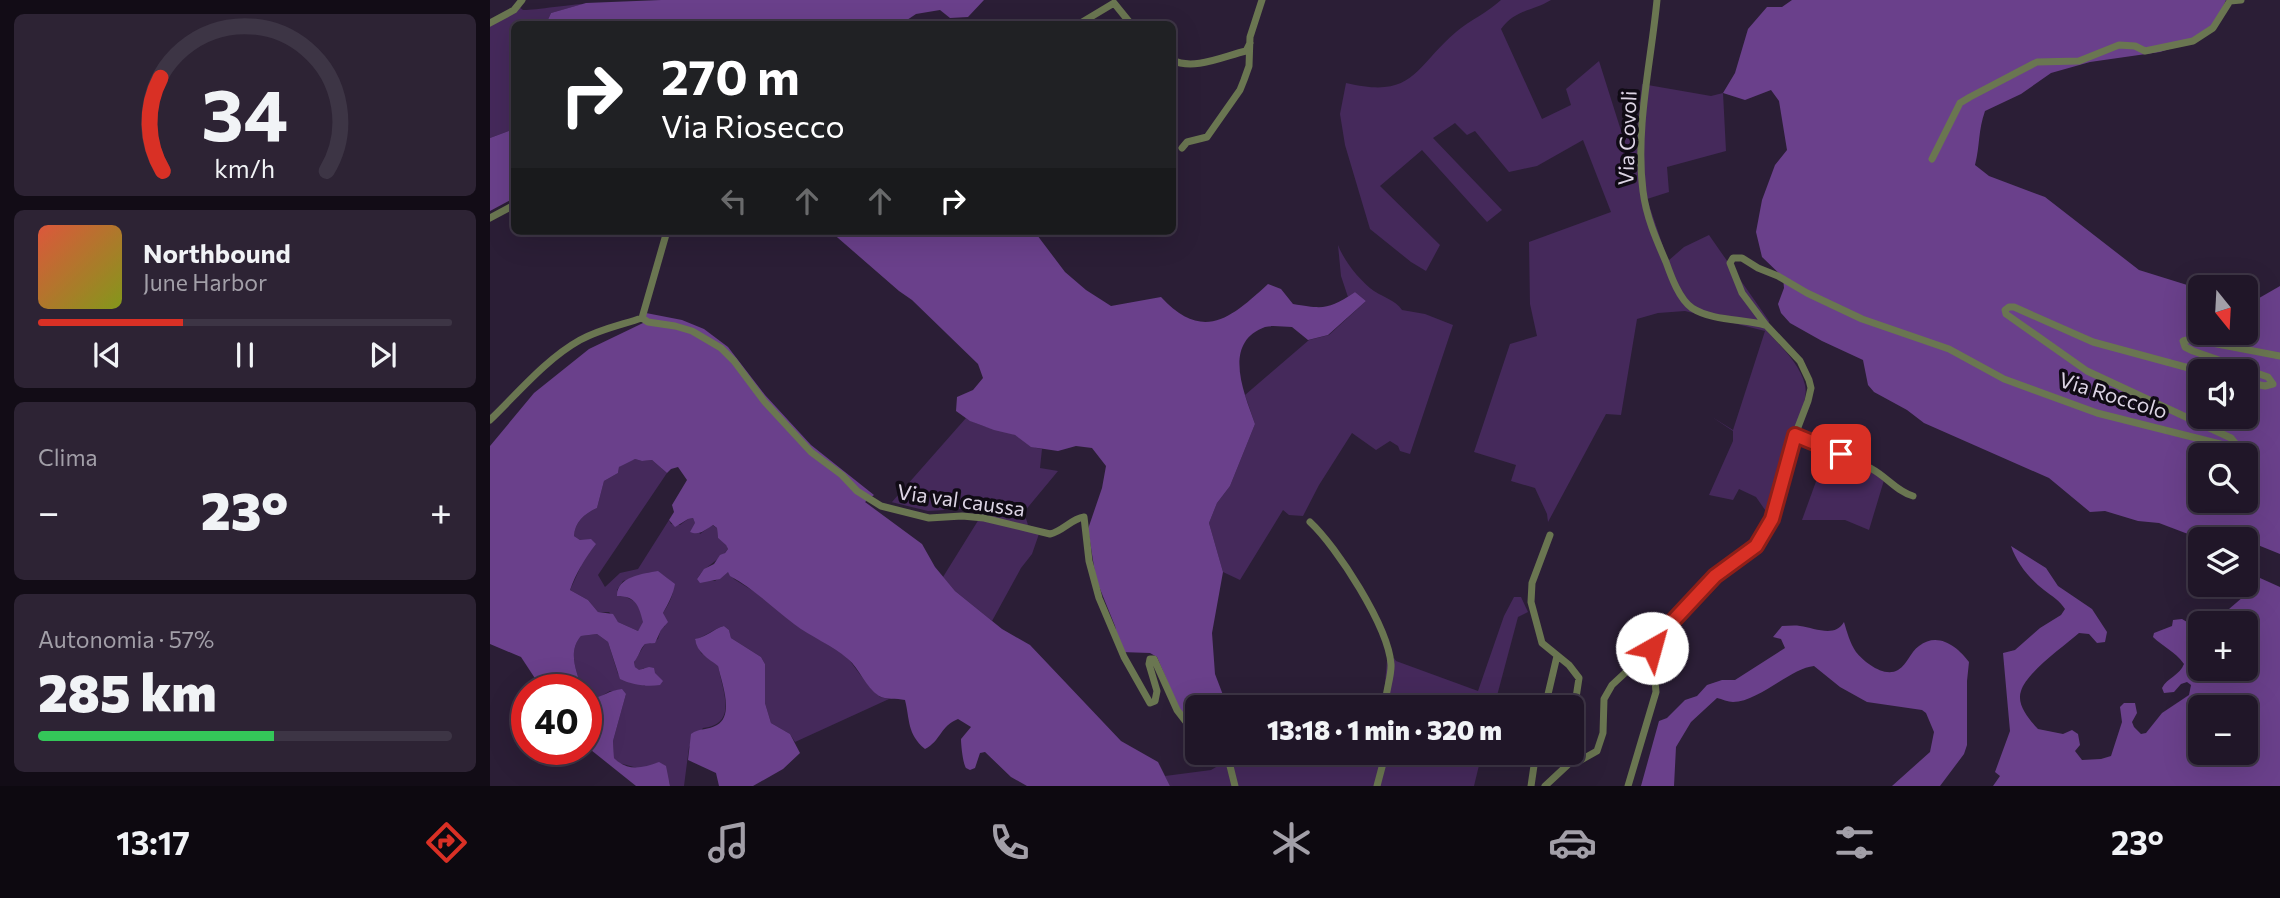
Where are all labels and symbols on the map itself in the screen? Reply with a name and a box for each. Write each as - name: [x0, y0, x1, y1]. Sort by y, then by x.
- street label: Via Covoli: [1612, 90, 1641, 186]
- north arrow: [2188, 275, 2258, 345]
- street label: Via Roccolo: [2056, 366, 2171, 423]
- pin: [1811, 424, 1871, 484]
- street label: Via val caussa: [896, 478, 1027, 521]
- position arrow: [1615, 611, 1689, 685]
- speed limit sign: 40: [511, 674, 602, 765]

